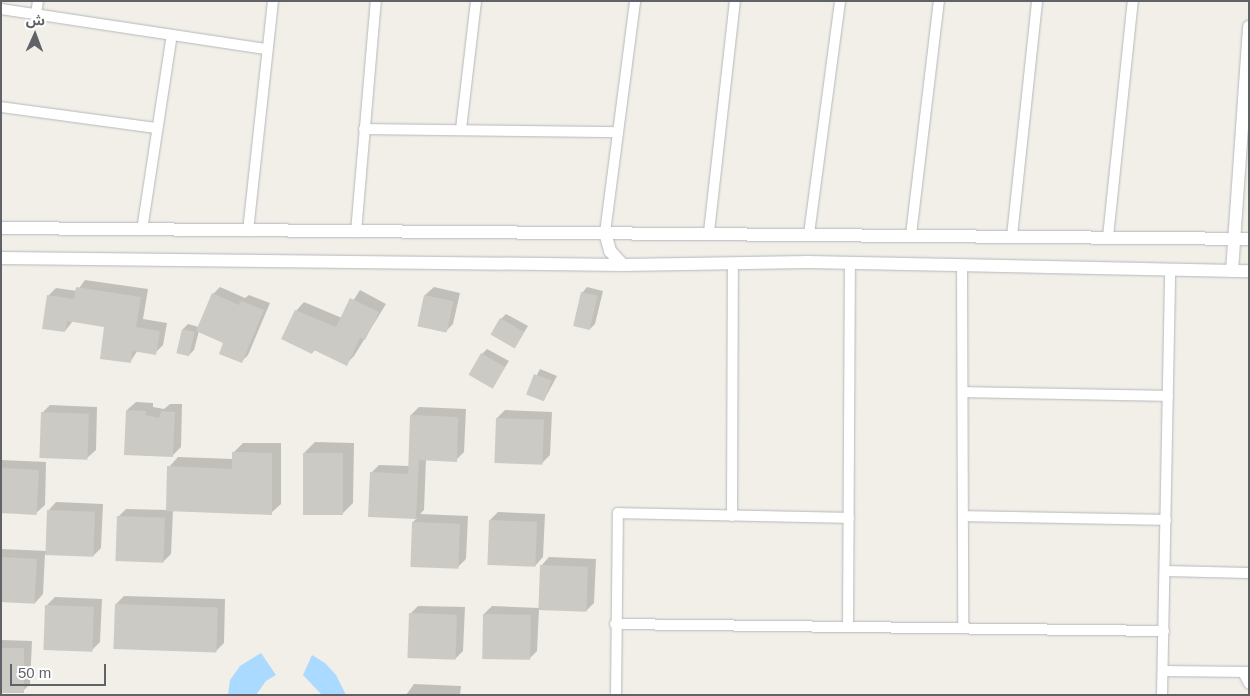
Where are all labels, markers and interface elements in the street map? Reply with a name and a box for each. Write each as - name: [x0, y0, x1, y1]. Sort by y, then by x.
- north arrow: [10, 10, 60, 60]
- text: ش: [26, 12, 45, 28]
- scale bar: [12, 654, 109, 686]
- text: 50 m: [18, 664, 51, 681]

